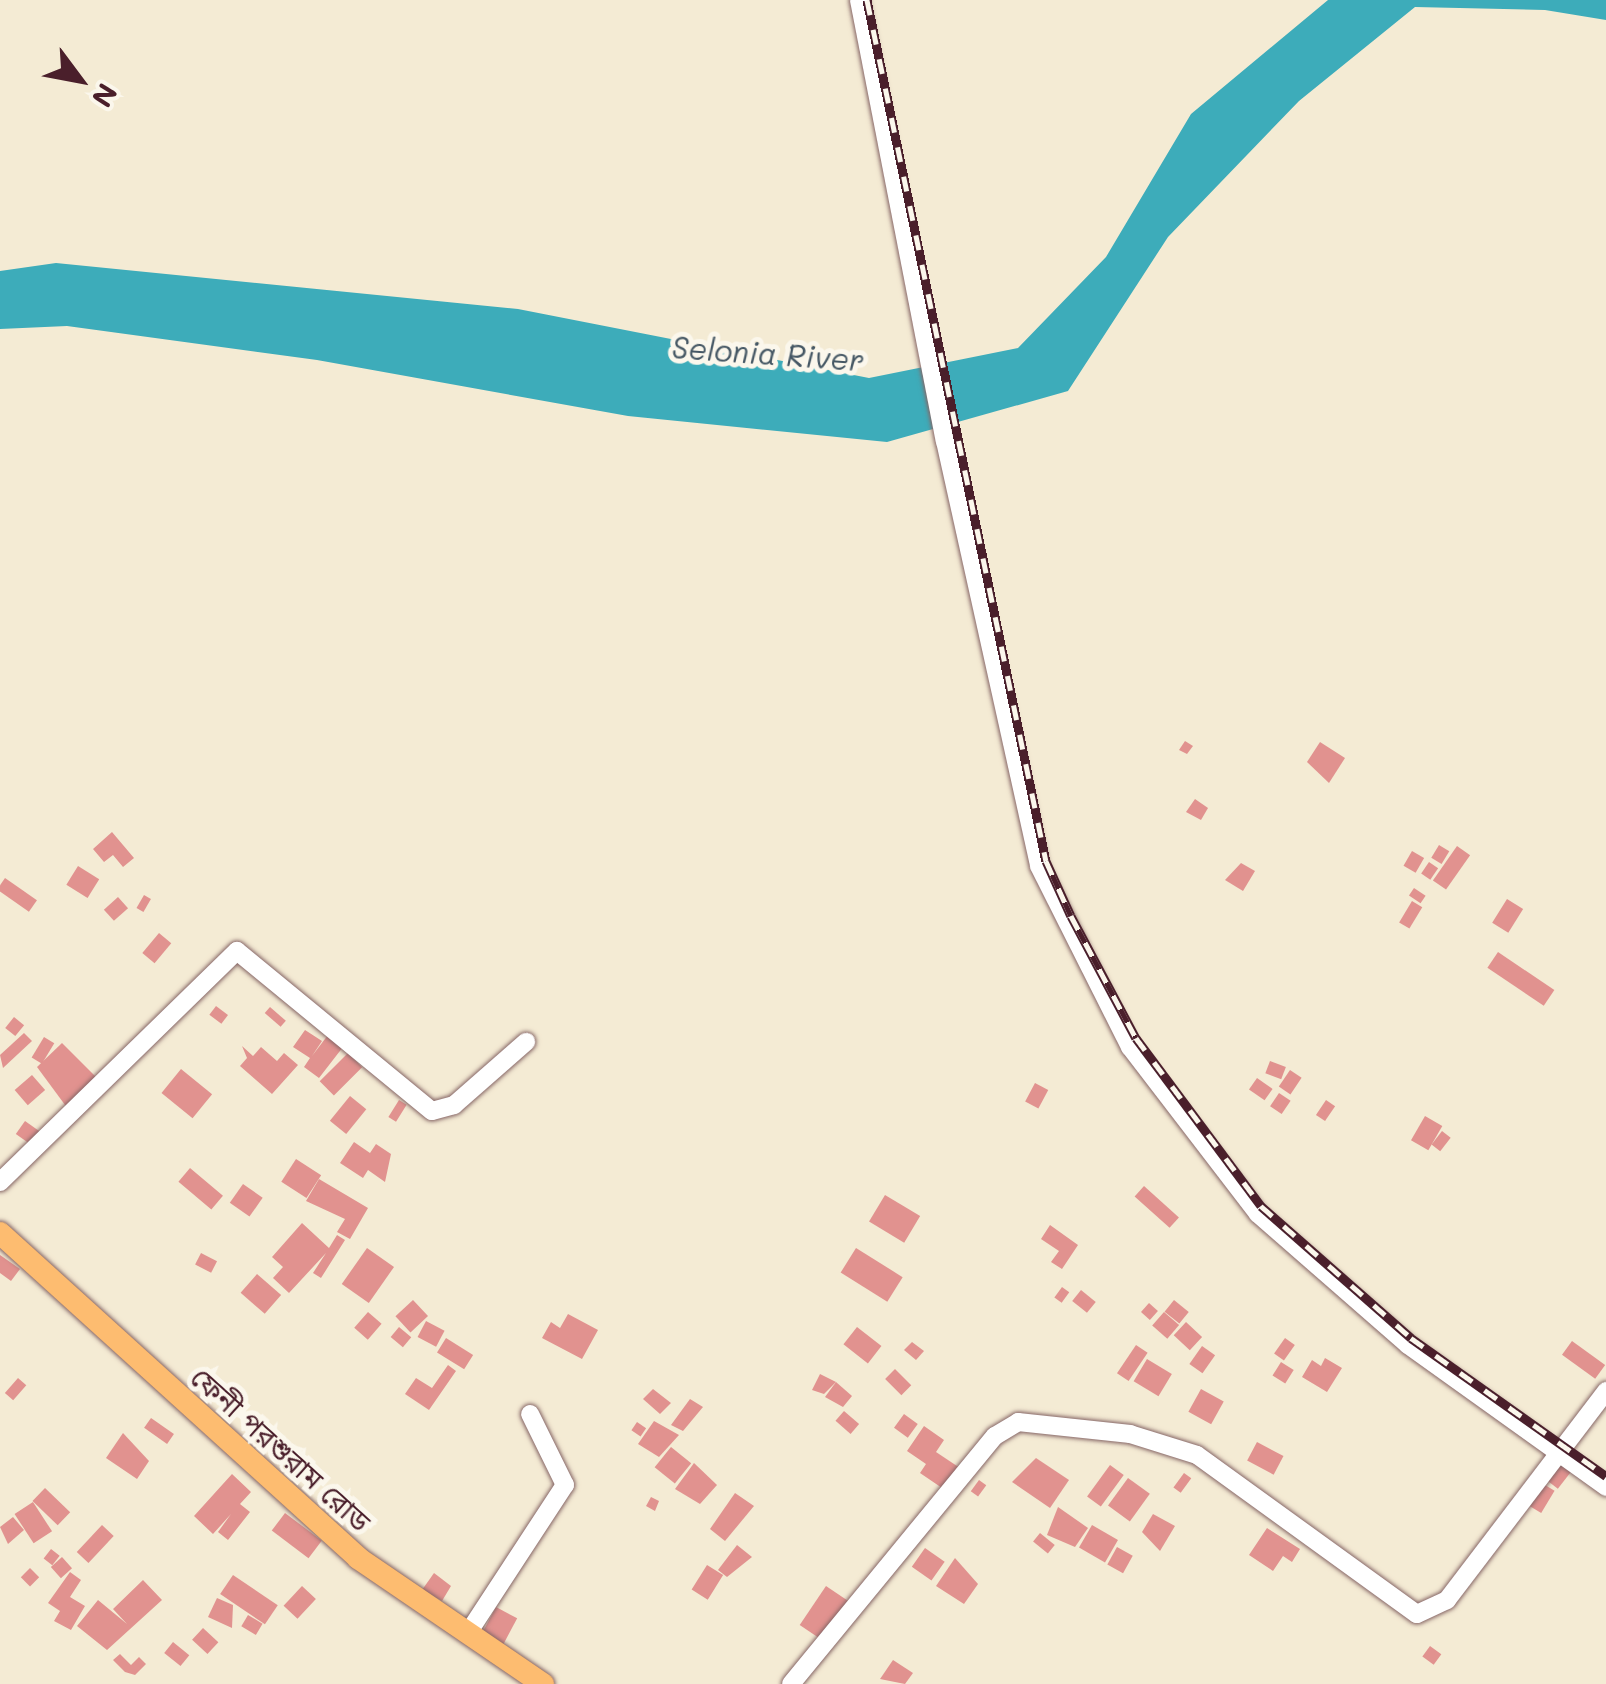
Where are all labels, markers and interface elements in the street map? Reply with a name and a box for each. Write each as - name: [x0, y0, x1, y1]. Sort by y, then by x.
- north arrow: [30, 30, 130, 130]
- text: N: [85, 77, 126, 114]
- water label: Selonia River: [671, 328, 865, 378]
- street label: ফেনী পরশুরাম রোড: [185, 1360, 377, 1538]

